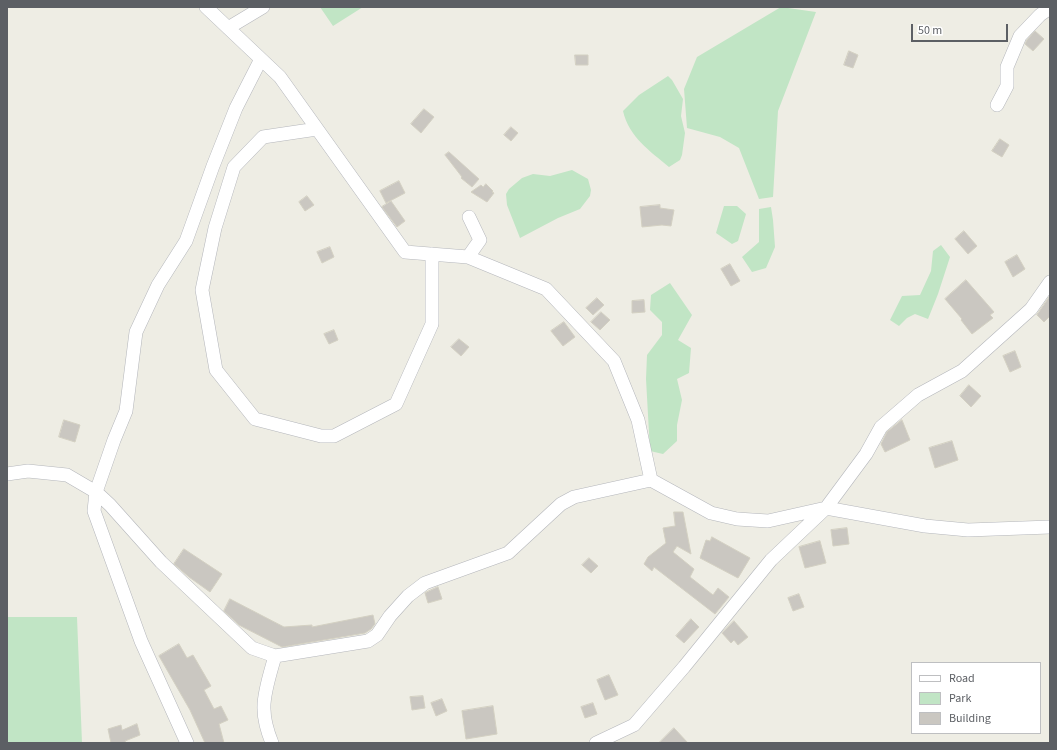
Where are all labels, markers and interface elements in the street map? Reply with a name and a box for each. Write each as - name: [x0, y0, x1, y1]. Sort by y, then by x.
- scale bar: [913, 16, 1010, 42]
- text: 50 m: [918, 22, 942, 39]
- legend: [911, 662, 1041, 734]
- text: Road: [949, 670, 975, 687]
- text: Park: [949, 690, 971, 707]
- text: Building: [949, 710, 991, 727]

